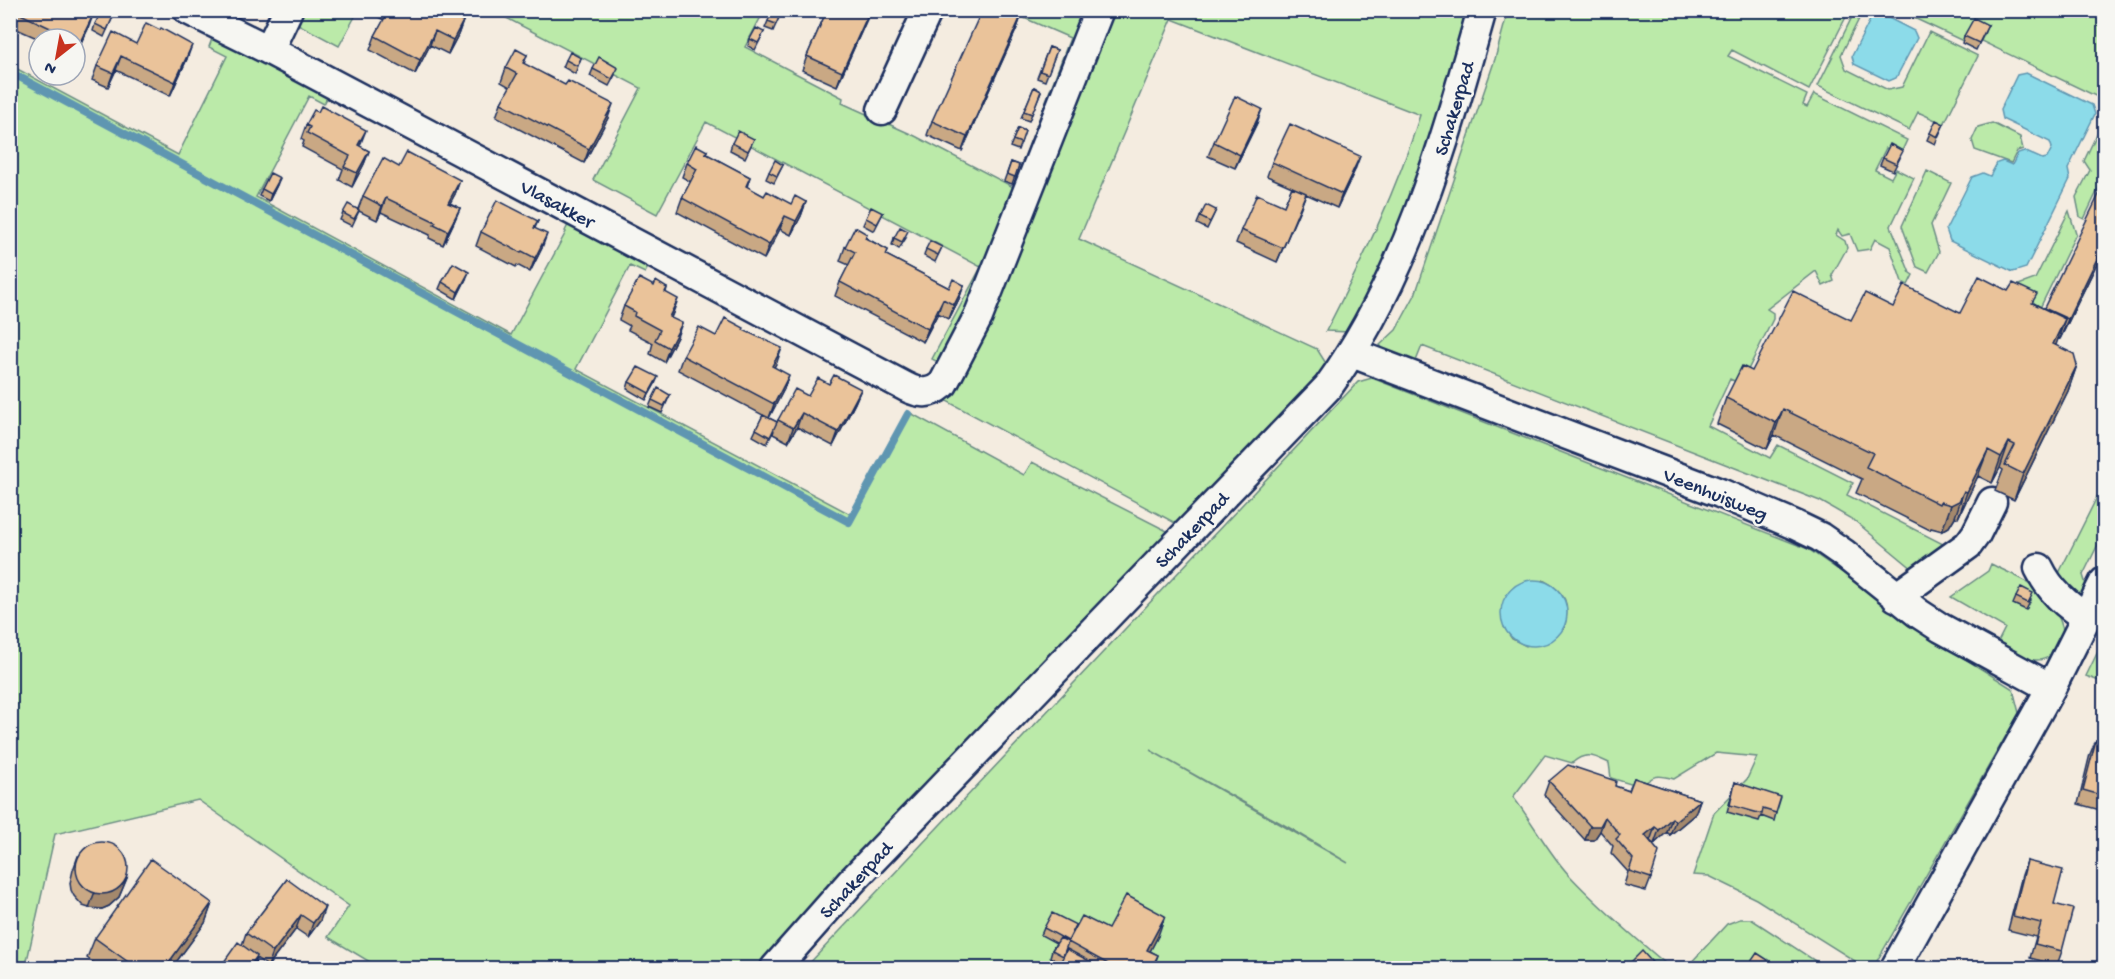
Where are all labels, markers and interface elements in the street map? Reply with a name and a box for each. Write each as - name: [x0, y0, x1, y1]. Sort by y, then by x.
- north arrow: [27, 27, 87, 87]
- text: N: [41, 56, 60, 78]
- street label: Schakerpad: [1431, 57, 1482, 159]
- street label: Vlasakker: [515, 177, 599, 236]
- street label: Veenhuisweg: [1658, 465, 1770, 528]
- street label: Schakerpad: [1152, 487, 1237, 574]
- street label: Schakerpad: [816, 836, 901, 925]

